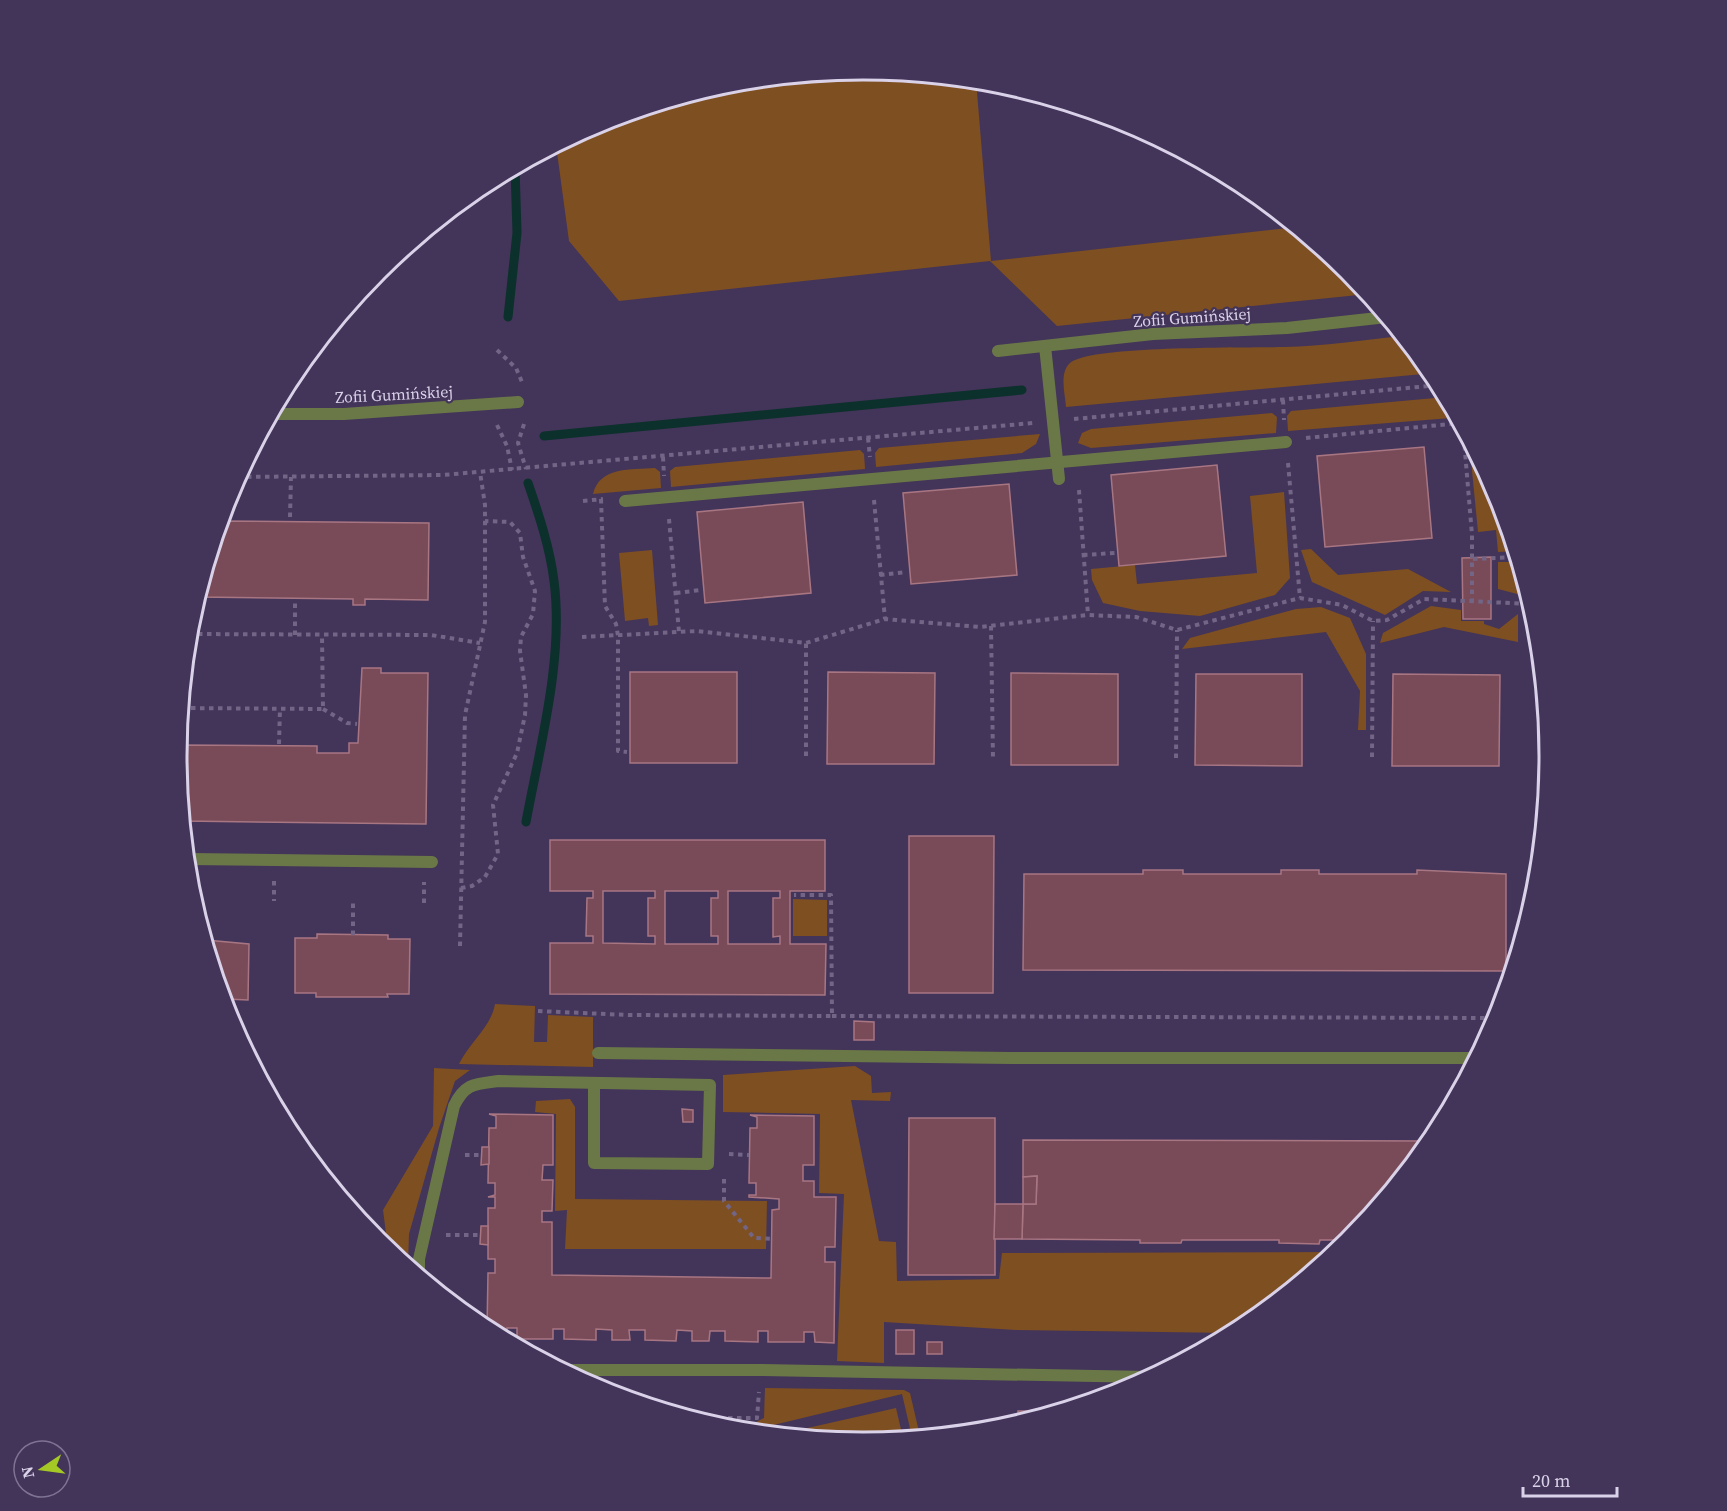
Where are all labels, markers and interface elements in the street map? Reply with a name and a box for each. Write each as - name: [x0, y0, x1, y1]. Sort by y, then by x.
- street label: Zofii Gumińskiej: [1132, 302, 1252, 332]
- street label: Zofii Gumińskiej: [335, 380, 453, 408]
- north arrow: [12, 1439, 72, 1499]
- scale bar: [1523, 1460, 1618, 1498]
- text: N: [15, 1464, 39, 1481]
- text: 20 m: [1532, 1468, 1570, 1493]

